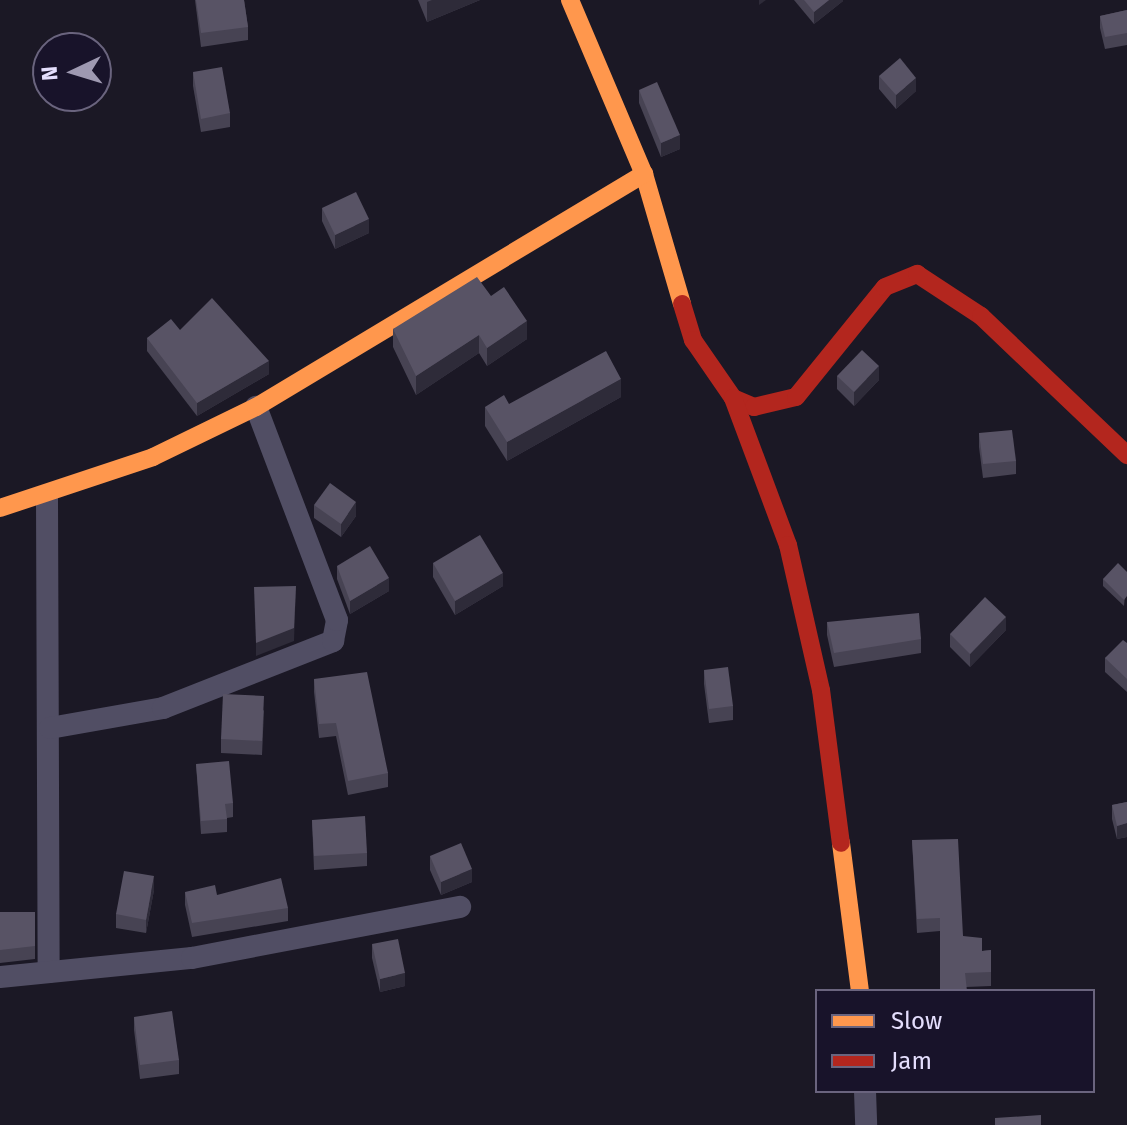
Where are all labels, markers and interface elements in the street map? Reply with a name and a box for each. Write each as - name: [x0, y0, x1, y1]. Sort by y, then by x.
- north arrow: [32, 32, 112, 112]
- text: N: [36, 65, 64, 82]
- legend: [815, 989, 1095, 1093]
- text: Slow: [891, 1007, 942, 1035]
- text: Jam: [891, 1047, 932, 1075]

